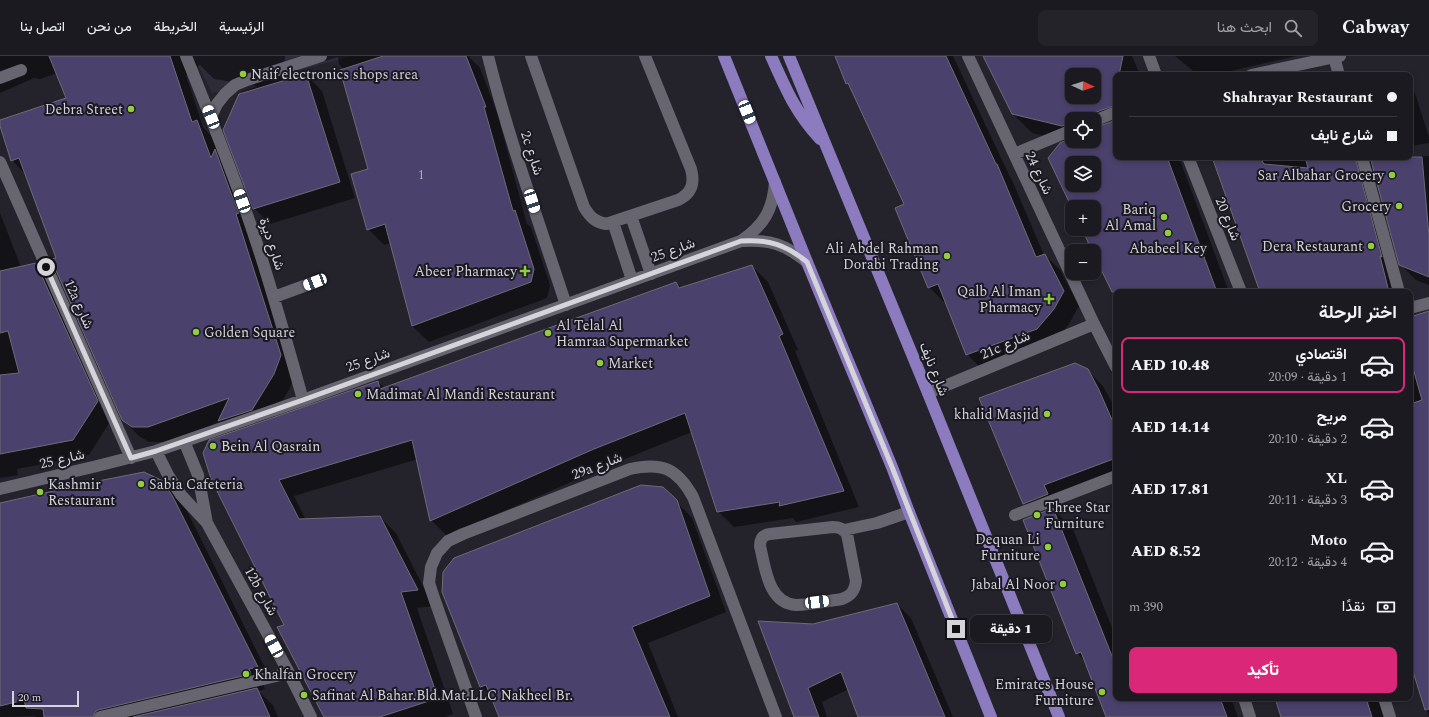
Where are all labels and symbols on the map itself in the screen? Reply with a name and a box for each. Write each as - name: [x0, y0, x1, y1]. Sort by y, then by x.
- place label: Naif electronics shops area: [251, 64, 418, 85]
- north arrow: [1065, 68, 1101, 104]
- marker: Naif electronics shops area: [238, 69, 248, 79]
- place label: Debra Street: [45, 99, 123, 120]
- car: [737, 99, 757, 125]
- marker: Debra Street: [126, 104, 136, 114]
- car: [201, 104, 221, 130]
- street label: 2c شارع: [515, 128, 549, 178]
- street label: شارع 24: [1020, 148, 1058, 198]
- place label: Sar Albahar Grocery: [1258, 165, 1385, 186]
- house number: 1: [418, 166, 424, 185]
- marker: Sar Albahar Grocery: [1387, 170, 1397, 180]
- car: [232, 188, 252, 214]
- car: [523, 188, 541, 214]
- street label: شارع 20: [1210, 194, 1246, 244]
- place label: Grocery: [1341, 196, 1392, 217]
- place label: Bariq Al Amal: [1105, 199, 1156, 236]
- marker: Grocery: [1394, 201, 1404, 211]
- marker: Bariq Al Amal: [1159, 212, 1169, 222]
- street label: شارع ديرة: [254, 215, 290, 273]
- marker: Ababeel Key: [1163, 228, 1173, 238]
- street label: شارع 25: [648, 232, 698, 268]
- place label: Dera Restaurant: [1262, 236, 1363, 257]
- place label: Ali Abdel Rahman Dorabi Trading: [825, 238, 939, 275]
- place label: Ababeel Key: [1129, 238, 1208, 259]
- marker: Dera Restaurant: [1366, 241, 1376, 251]
- marker: Ali Abdel Rahman Dorabi Trading: [942, 251, 952, 261]
- route start: [37, 258, 55, 276]
- place label: Abeer Pharmacy: [415, 261, 518, 282]
- marker: Abeer Pharmacy: [520, 266, 530, 276]
- car: [302, 272, 328, 292]
- street label: 12a شارع: [59, 276, 99, 332]
- place label: Qalb Al Iman Pharmacy: [957, 281, 1042, 318]
- marker: Qalb Al Iman Pharmacy: [1044, 294, 1054, 304]
- place label: Al Telal Al Hamraa Supermarket: [556, 315, 688, 352]
- place label: Golden Square: [204, 322, 295, 343]
- street label: 21c شارع: [977, 325, 1033, 365]
- marker: Golden Square: [191, 327, 201, 337]
- marker: Al Telal Al Hamraa Supermarket: [543, 328, 553, 338]
- street label: شارع نايف: [914, 339, 954, 399]
- street label: شارع 25: [343, 342, 393, 378]
- place label: Market: [608, 353, 653, 374]
- marker: Market: [595, 358, 605, 368]
- place label: Madimat Al Mandi Restaurant: [366, 384, 555, 405]
- marker: Madimat Al Mandi Restaurant: [353, 389, 363, 399]
- place label: khalid Masjid: [954, 404, 1039, 425]
- marker: khalid Masjid: [1042, 409, 1052, 419]
- place label: Bein Al Qasrain: [221, 436, 320, 457]
- marker: Bein Al Qasrain: [208, 441, 218, 451]
- street label: شارع 25: [37, 444, 87, 474]
- street label: 29a شارع: [569, 447, 625, 485]
- place label: Kashmir Restaurant: [48, 474, 115, 511]
- place label: Sabia Cafeteria: [149, 474, 243, 495]
- marker: Sabia Cafeteria: [136, 479, 146, 489]
- marker: Kashmir Restaurant: [35, 487, 45, 497]
- place label: Three Star Furniture: [1045, 497, 1111, 534]
- marker: Three Star Furniture: [1032, 510, 1042, 520]
- place label: Dequan Li Furniture: [975, 529, 1040, 566]
- marker: Dequan Li Furniture: [1043, 542, 1053, 552]
- street label: 12b شارع: [239, 563, 283, 619]
- place label: Jabal Al Noor: [971, 574, 1055, 595]
- marker: Jabal Al Noor: [1058, 579, 1068, 589]
- car: [804, 595, 830, 609]
- callout: 1 دقيقة: [970, 615, 1052, 643]
- route end: [947, 620, 965, 638]
- car: [263, 633, 285, 659]
- place label: Khalfan Grocery: [254, 664, 357, 685]
- marker: Khalfan Grocery: [241, 669, 251, 679]
- place label: Emirates House Furniture: [995, 674, 1094, 711]
- place label: Safinat Al Bahar.Bld.Mat.LLC Nakheel Br.: [312, 685, 573, 706]
- marker: Emirates House Furniture: [1097, 687, 1107, 697]
- scale bar: [12, 689, 79, 708]
- marker: Safinat Al Bahar.Bld.Mat.LLC Nakheel Br.: [299, 690, 309, 700]

